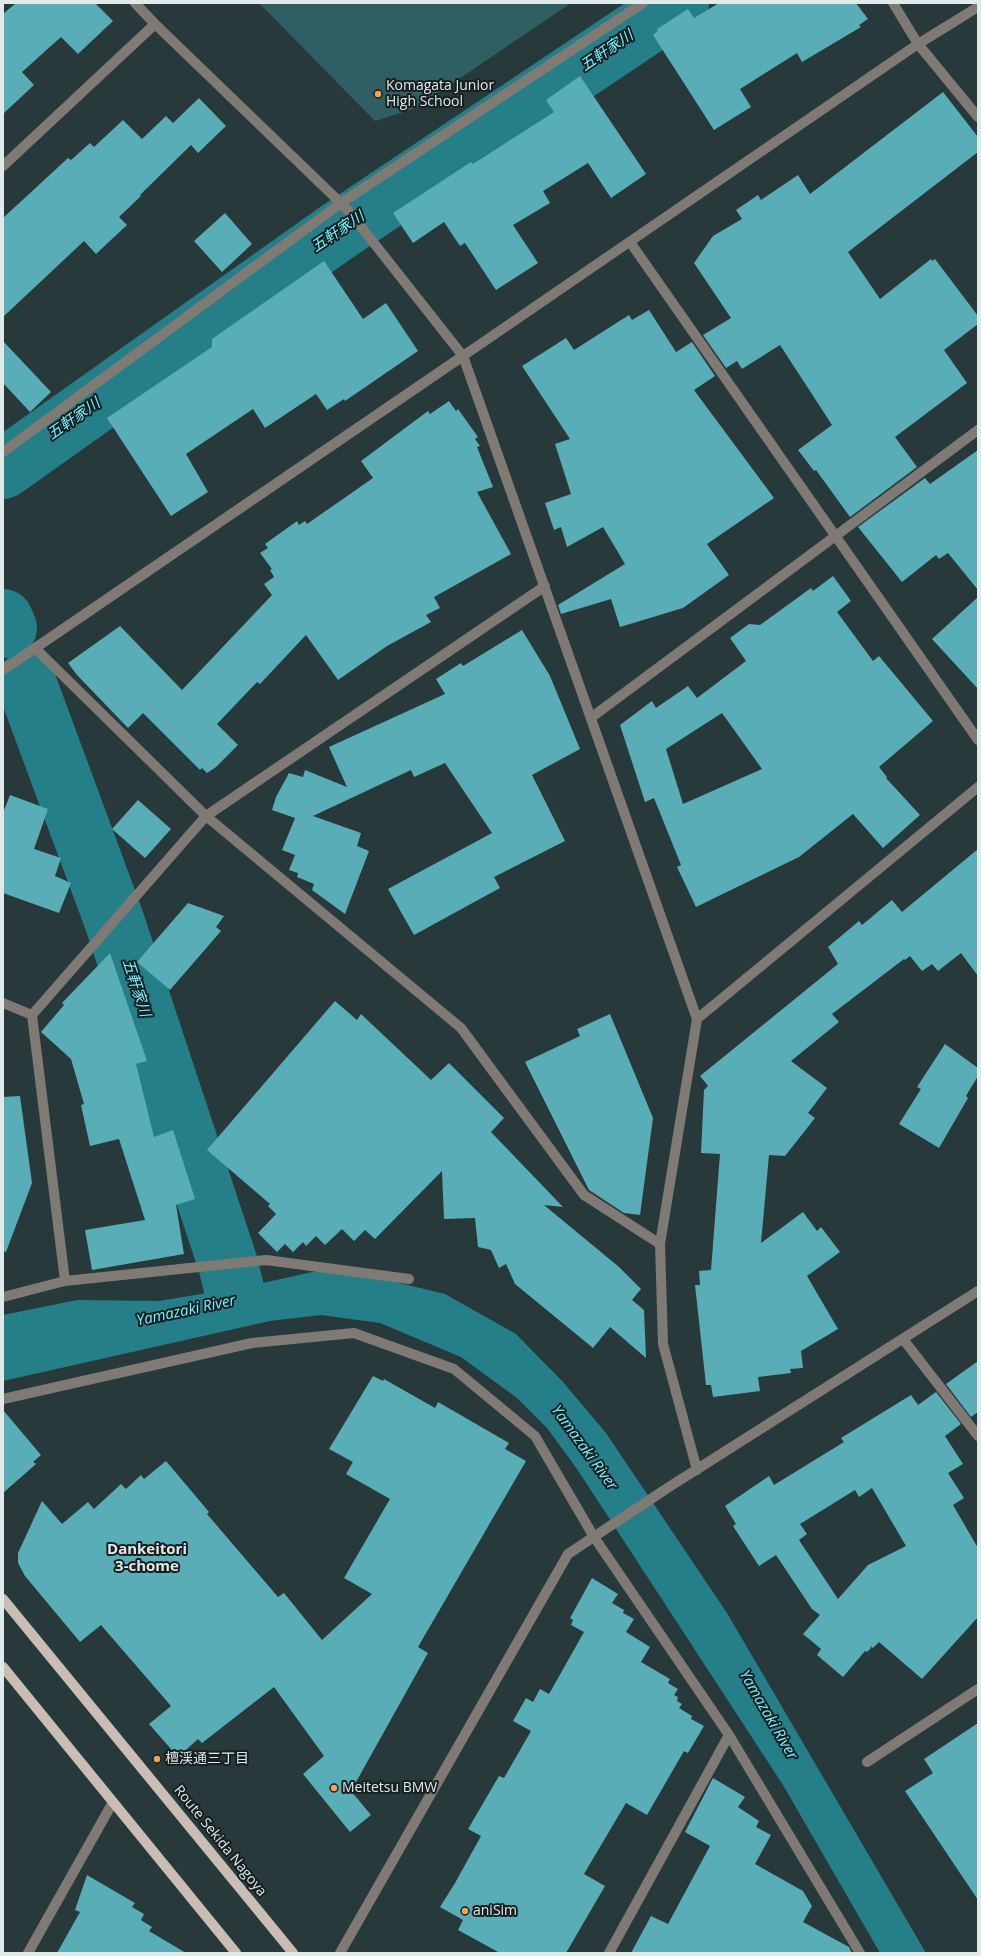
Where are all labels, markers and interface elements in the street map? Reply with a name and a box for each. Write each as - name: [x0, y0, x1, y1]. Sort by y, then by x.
- water label: 五軒家川: [577, 27, 637, 75]
- place label: Komagata Junior High School: [386, 78, 494, 110]
- marker: Komagata Junior High School: [373, 89, 383, 99]
- water label: 五軒家川: [308, 208, 368, 256]
- water label: 五軒家川: [44, 394, 104, 444]
- water label: 五軒家川: [118, 957, 154, 1019]
- water label: Yamazaki River: [135, 1292, 237, 1330]
- water label: Yamazaki River: [547, 1402, 621, 1494]
- district label: Dankeitori 3-chome: [107, 1541, 187, 1576]
- water label: Yamazaki River: [735, 1667, 801, 1763]
- place label: 檀渓通三丁目: [165, 1751, 249, 1767]
- marker: 檀渓通三丁目: [152, 1754, 162, 1764]
- place label: Meitetsu BMW: [342, 1780, 437, 1796]
- street label: Route Sekida Nagoya: [170, 1782, 270, 1900]
- marker: Meitetsu BMW: [329, 1783, 339, 1793]
- place label: aniSim: [473, 1903, 517, 1919]
- marker: aniSim: [460, 1906, 470, 1916]

